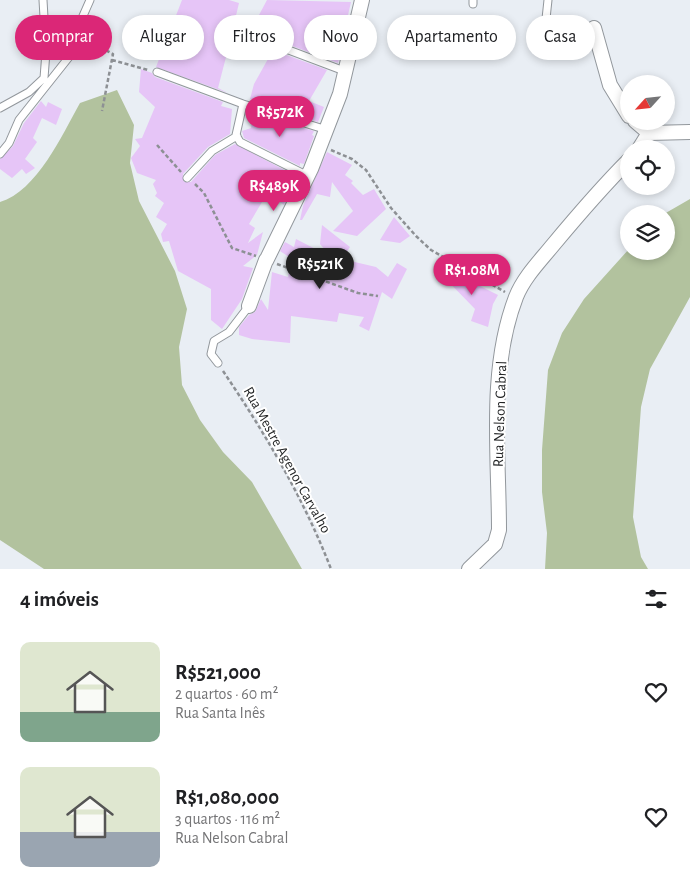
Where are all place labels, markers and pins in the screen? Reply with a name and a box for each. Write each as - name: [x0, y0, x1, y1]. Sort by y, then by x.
- pin: R$572K: [239, 96, 321, 138]
- pin: R$489K: [233, 170, 315, 212]
- pin: R$521K: [279, 248, 361, 290]
- pin: R$1.08M: [426, 254, 518, 296]

